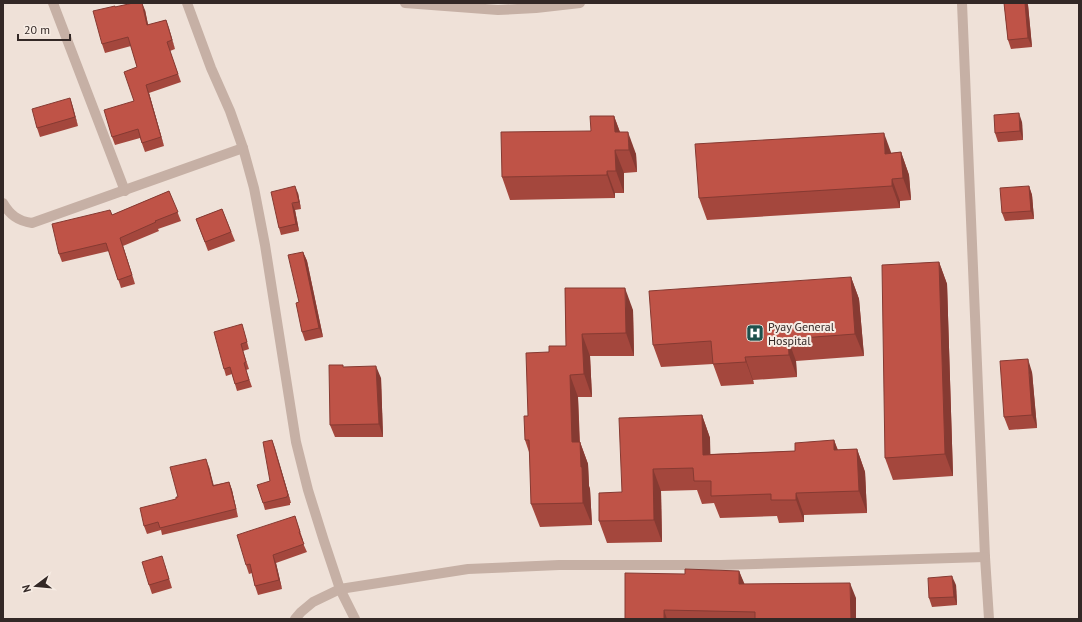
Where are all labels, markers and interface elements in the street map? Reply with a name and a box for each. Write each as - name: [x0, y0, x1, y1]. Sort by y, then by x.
- scale bar: [18, 16, 70, 42]
- text: 20 m: [24, 22, 50, 37]
- place label: Pyay General Hospital: [768, 319, 835, 348]
- hospital icon: Pyay General Hospital: [745, 323, 765, 343]
- north arrow: [16, 566, 56, 606]
- text: N: [19, 583, 34, 594]

